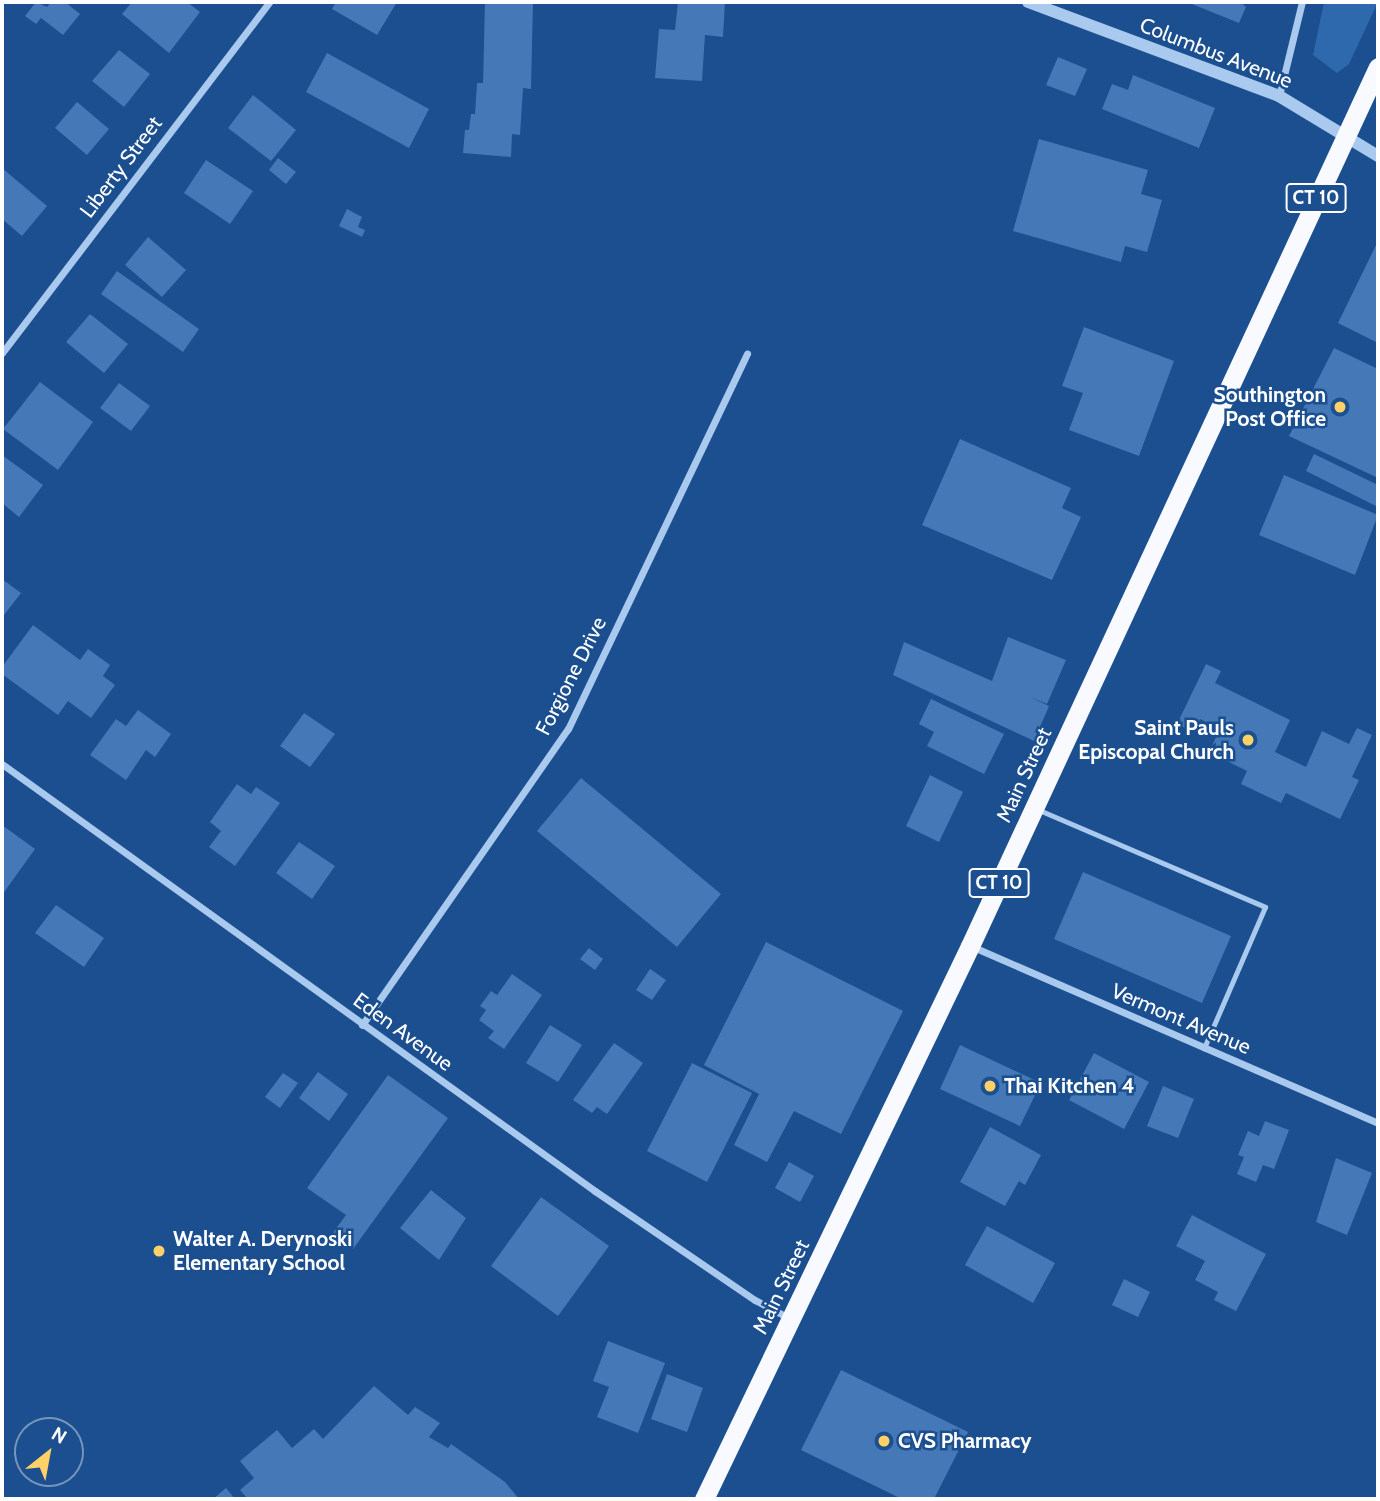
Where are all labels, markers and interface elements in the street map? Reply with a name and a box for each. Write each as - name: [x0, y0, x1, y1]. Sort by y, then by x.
- street label: Columbus Avenue: [1136, 12, 1296, 94]
- street label: Liberty Street: [75, 111, 167, 223]
- road number: CT 10: [1284, 182, 1348, 214]
- place label: Southington Post Office: [1214, 382, 1326, 432]
- marker: Southington Post Office: [1332, 399, 1348, 415]
- street label: Forgione Drive: [530, 613, 612, 739]
- place label: Saint Pauls Episcopal Church: [1078, 715, 1234, 765]
- street label: Main Street: [991, 724, 1057, 826]
- marker: Saint Pauls Episcopal Church: [1240, 732, 1256, 748]
- road number: CT 10: [968, 868, 1030, 898]
- street label: Vermont Avenue: [1108, 978, 1254, 1060]
- street label: Eden Avenue: [348, 987, 458, 1077]
- place label: Thai Kitchen 4: [1004, 1073, 1135, 1099]
- marker: Thai Kitchen 4: [982, 1078, 998, 1094]
- place label: Walter A. Derynoski Elementary School: [173, 1226, 352, 1276]
- street label: Main Street: [747, 1236, 815, 1338]
- marker: Walter A. Derynoski Elementary School: [151, 1243, 167, 1259]
- north arrow: [14, 1417, 84, 1487]
- text: N: [47, 1422, 71, 1449]
- place label: CVS Pharmacy: [898, 1428, 1032, 1454]
- marker: CVS Pharmacy: [876, 1433, 892, 1449]

